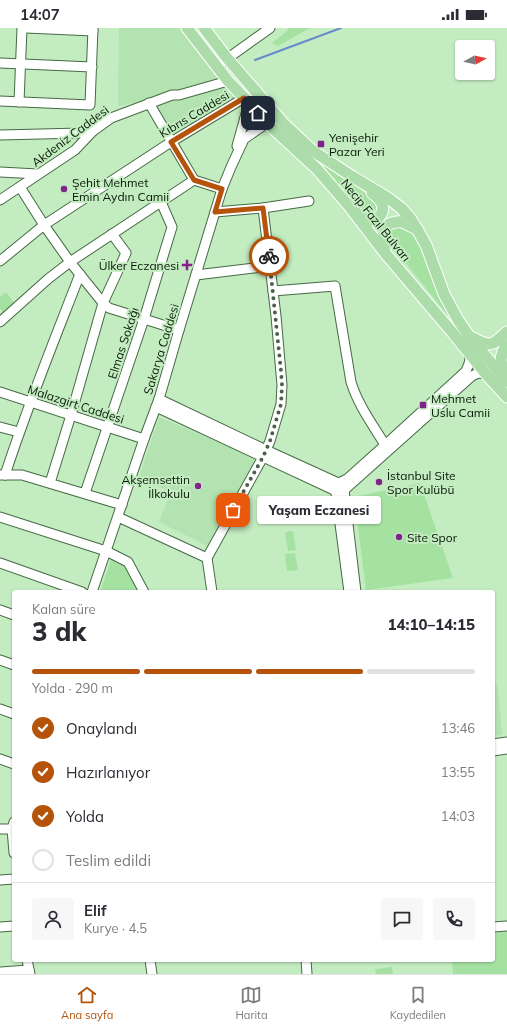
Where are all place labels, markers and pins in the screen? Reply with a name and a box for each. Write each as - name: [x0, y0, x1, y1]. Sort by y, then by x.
- pin: [241, 96, 275, 130]
- place label: Yenişehir Pazar Yeri: [328, 130, 385, 159]
- marker: Yenişehir Pazar Yeri: [316, 139, 326, 149]
- place label: Şehit Mehmet Emin Aydın Camii: [72, 175, 169, 204]
- marker: Şehit Mehmet Emin Aydın Camii: [59, 184, 69, 194]
- place label: Ülker Eczanesi: [99, 258, 179, 273]
- marker: Ülker Eczanesi: [182, 260, 192, 270]
- place label: Mehmet Uslu Camii: [431, 391, 490, 420]
- marker: Mehmet Uslu Camii: [418, 400, 428, 410]
- place label: İstanbul Site Spor Kulübü: [387, 468, 456, 497]
- place label: Akşemsettin İlkokulu: [121, 472, 190, 501]
- marker: İstanbul Site Spor Kulübü: [374, 477, 384, 487]
- marker: Akşemsettin İlkokulu: [193, 481, 203, 491]
- pin: [216, 493, 250, 527]
- callout: Yaşam Eczanesi: [257, 496, 381, 524]
- place label: Site Spor: [407, 530, 458, 545]
- marker: Site Spor: [394, 532, 404, 542]

